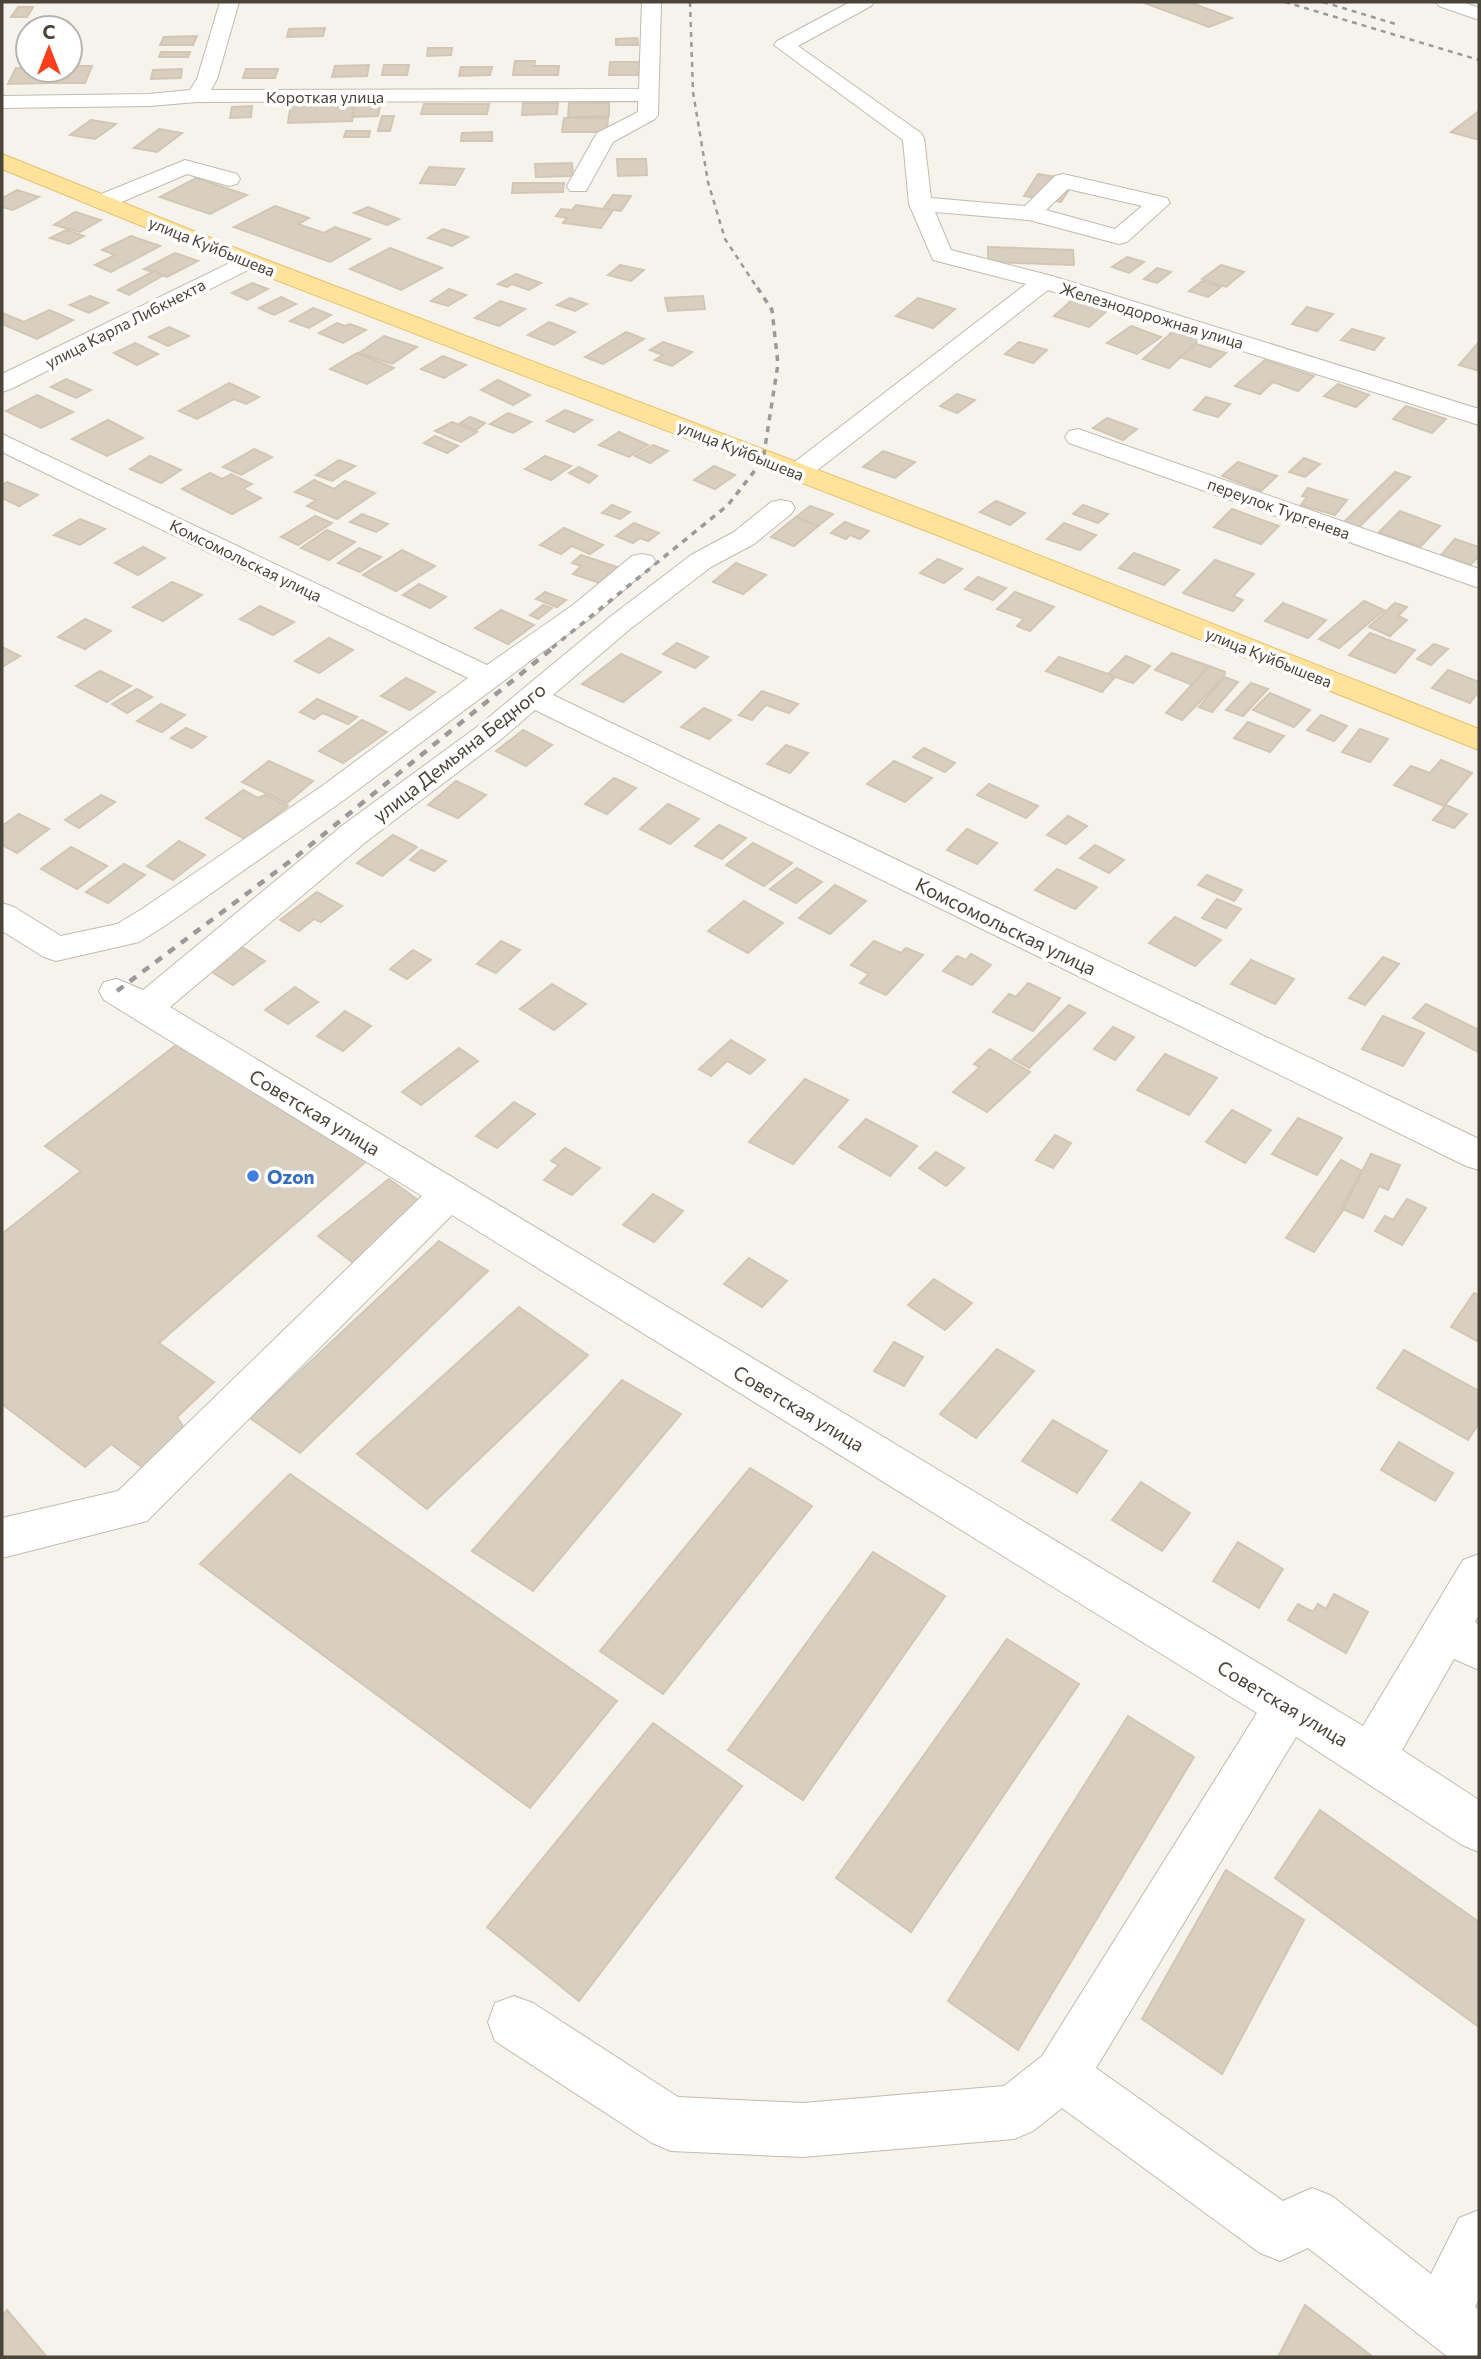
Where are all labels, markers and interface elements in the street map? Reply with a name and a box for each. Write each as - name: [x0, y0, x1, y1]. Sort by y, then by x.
- north arrow: [14, 14, 84, 84]
- text: С: [43, 20, 56, 43]
- street label: Короткая улица: [266, 87, 384, 106]
- street label: улица Куйбышева: [146, 212, 278, 280]
- street label: улица Карла Либкнехта: [42, 274, 208, 372]
- street label: Железнодорожная улица: [1058, 278, 1246, 352]
- street label: улица Куйбышева: [675, 416, 807, 484]
- street label: переулок Тургенева: [1205, 473, 1353, 543]
- street label: Комсомольская улица: [167, 515, 325, 605]
- street label: улица Куйбышева: [1203, 623, 1335, 691]
- street label: улица Демьяна Бедного: [368, 677, 550, 827]
- street label: Комсомольская улица: [912, 872, 1100, 980]
- street label: Советская улица: [246, 1064, 384, 1160]
- place label: Ozon: [267, 1165, 315, 1188]
- marker: Ozon: [245, 1168, 261, 1184]
- street label: Советская улица: [730, 1360, 868, 1456]
- street label: Советская улица: [1214, 1655, 1352, 1751]

